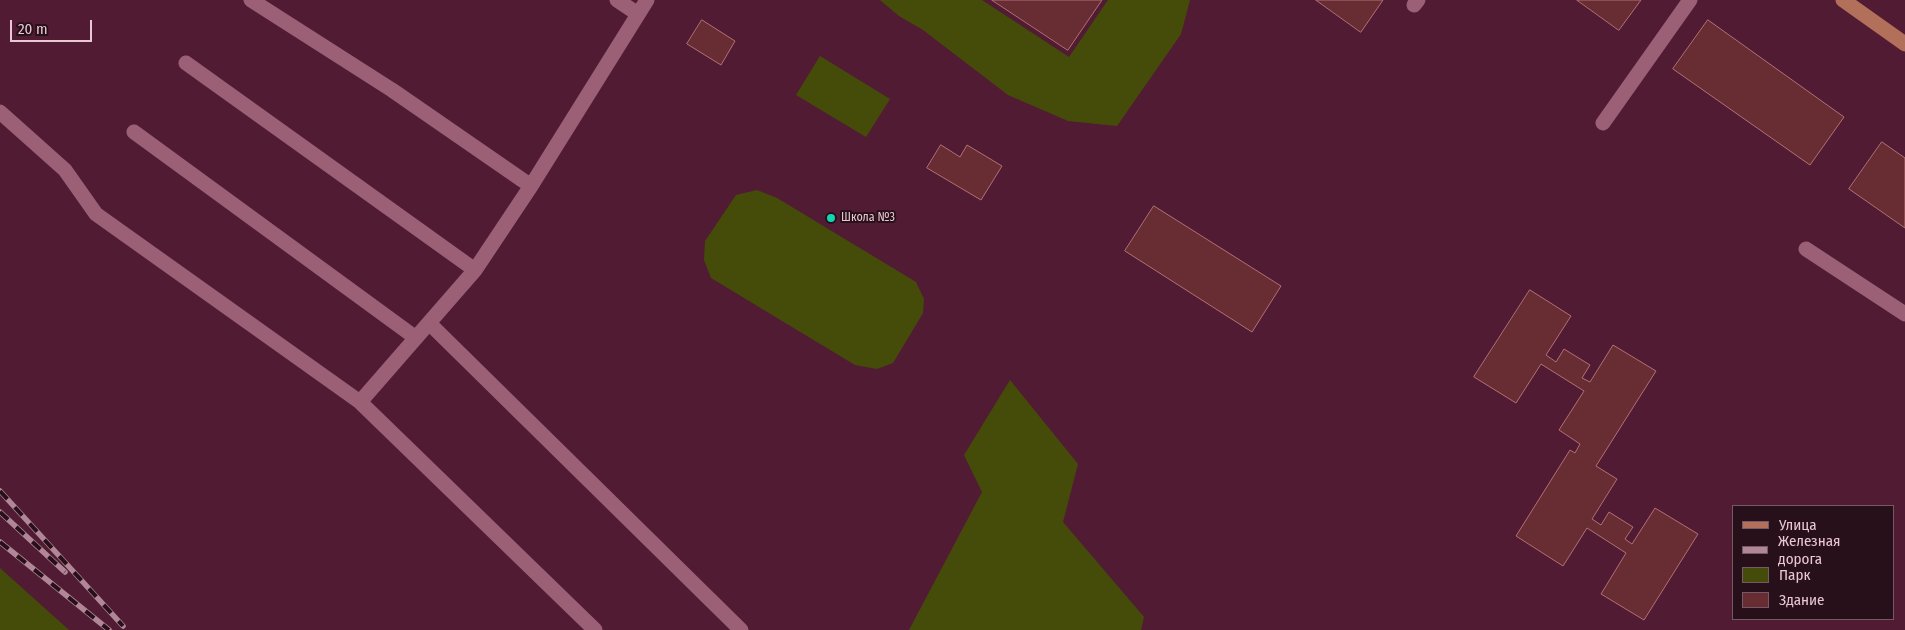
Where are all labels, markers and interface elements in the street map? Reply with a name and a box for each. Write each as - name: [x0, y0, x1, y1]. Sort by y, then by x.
- scale bar: [12, 10, 95, 42]
- text: 20 m: [18, 20, 48, 38]
- place label: Школа №3: [841, 211, 895, 225]
- marker: Школа №3: [825, 212, 837, 224]
- legend: [1732, 505, 1895, 620]
- text: Улица: [1779, 516, 1817, 534]
- text: Железная дорога: [1778, 532, 1840, 568]
- text: Парк: [1779, 566, 1810, 584]
- text: Здание: [1779, 591, 1825, 609]

